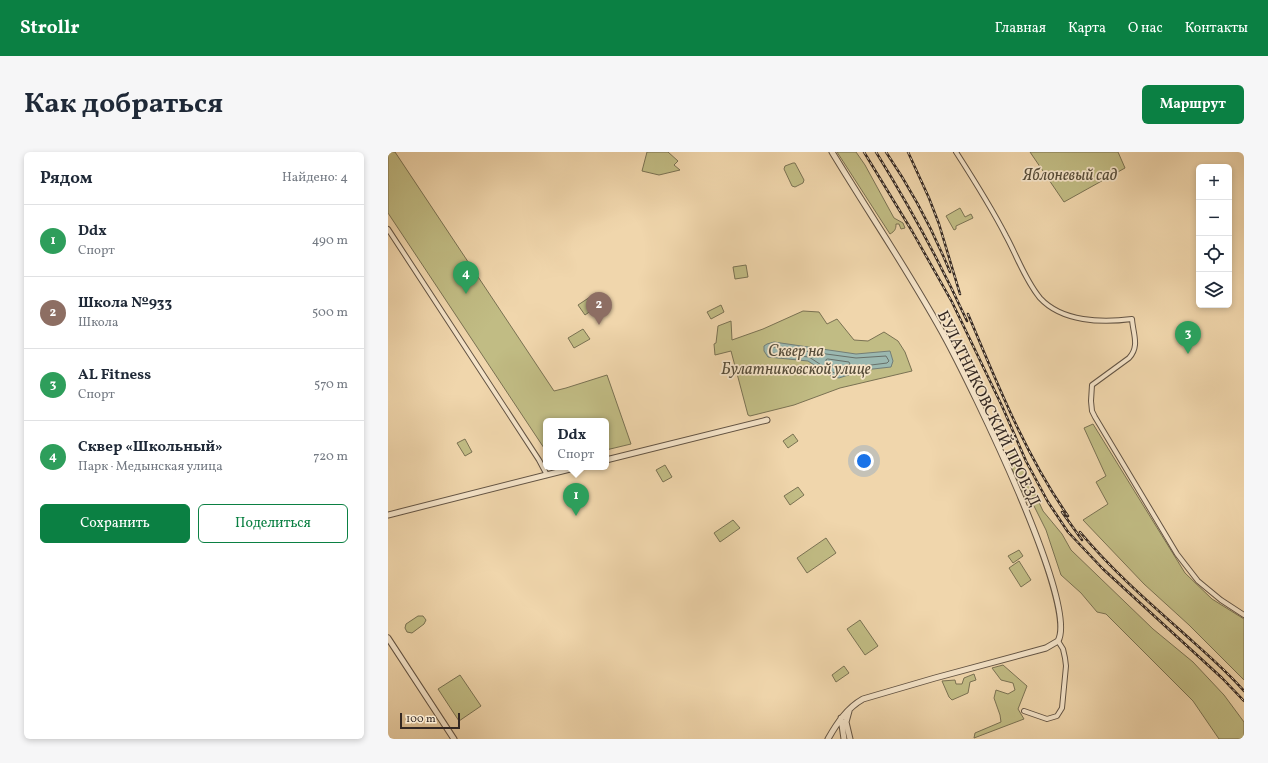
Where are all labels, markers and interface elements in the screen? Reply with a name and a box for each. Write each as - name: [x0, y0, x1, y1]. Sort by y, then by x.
- text: Strollr: [20, 15, 80, 41]
- text: Главная: [995, 19, 1046, 38]
- text: Карта: [1068, 19, 1106, 38]
- text: О нас: [1128, 19, 1163, 38]
- text: Контакты: [1185, 19, 1248, 38]
- text: Как добраться: [24, 85, 223, 124]
- button: Маршрут: [1142, 85, 1244, 124]
- map controls: [1196, 164, 1232, 308]
- button: +: [1196, 164, 1232, 200]
- park label: Яблоневый сад: [1022, 165, 1118, 187]
- text: Рядом: [40, 167, 93, 190]
- text: Найдено: 4: [282, 169, 348, 187]
- button: −: [1196, 200, 1232, 236]
- text: Ddx: [78, 221, 107, 242]
- text: 1: [50, 232, 56, 250]
- text: 490 m: [312, 232, 348, 250]
- button: locate: [1196, 236, 1232, 272]
- text: Спорт: [78, 242, 115, 260]
- pin: 4: [453, 261, 479, 294]
- button: layers: [1196, 272, 1232, 308]
- pin: 2: [586, 292, 612, 325]
- text: Школа №933: [78, 293, 172, 314]
- text: 2: [50, 304, 56, 322]
- text: 500 m: [312, 304, 348, 322]
- street label: БУЛАТНИКОВСКИЙ ПРОЕЗД: [931, 307, 1045, 511]
- text: Школа: [78, 314, 118, 332]
- pin: 3: [1175, 321, 1201, 354]
- park label: Сквер на Булатниковской улице: [721, 341, 871, 381]
- text: AL Fitness: [78, 365, 151, 386]
- text: 3: [50, 376, 56, 394]
- text: 570 m: [314, 376, 348, 394]
- text: Спорт: [78, 386, 115, 404]
- popup: [543, 418, 609, 470]
- text: Ddx: [558, 425, 586, 446]
- text: Сквер «Школьный»: [78, 437, 223, 458]
- text: Спорт: [558, 446, 594, 464]
- text: 4: [49, 448, 57, 466]
- text: 720 m: [313, 448, 348, 466]
- your location: [854, 451, 874, 471]
- text: Парк · Медынская улица: [78, 458, 223, 476]
- pin: 1: [563, 483, 589, 516]
- button: Сохранить: [40, 504, 190, 543]
- button: Поделиться: [198, 504, 348, 543]
- scale bar: [400, 711, 460, 730]
- text: 100 m: [406, 712, 436, 727]

